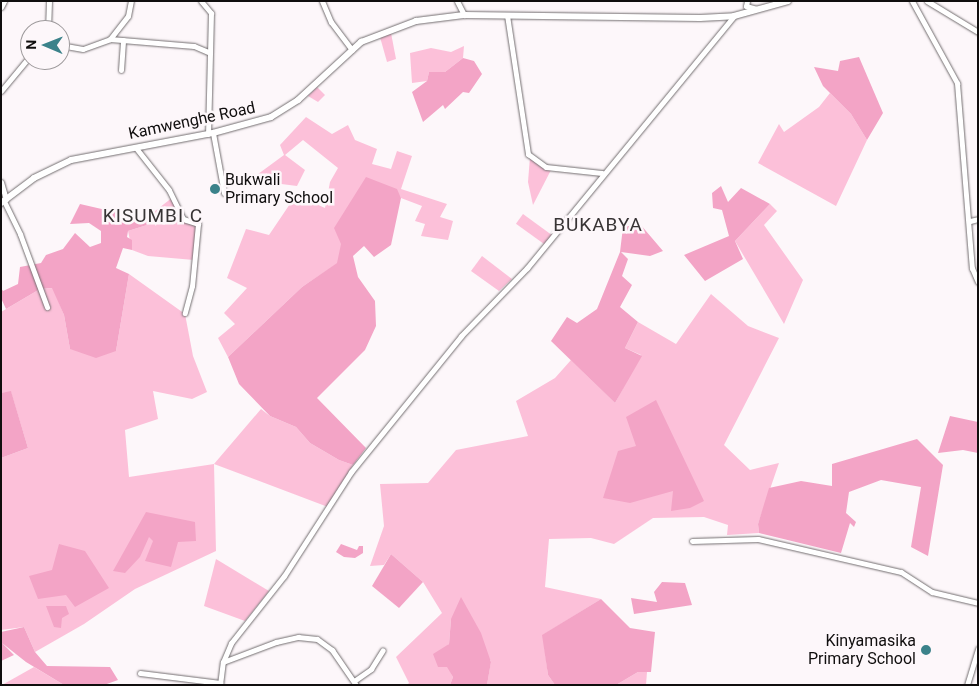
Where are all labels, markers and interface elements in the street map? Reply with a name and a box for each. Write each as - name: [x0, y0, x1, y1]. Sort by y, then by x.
- north arrow: [20, 20, 70, 70]
- text: N: [23, 40, 39, 50]
- street label: Kamwenghe Road: [127, 98, 257, 144]
- place label: Bukwali Primary School: [225, 170, 333, 208]
- marker: Bukwali Primary School: [209, 183, 221, 195]
- district label: KISUMBI C: [102, 205, 204, 227]
- district label: BUKABYA: [552, 214, 644, 236]
- place label: Kinyamasika Primary School: [808, 631, 916, 669]
- marker: Kinyamasika Primary School: [920, 644, 932, 656]

